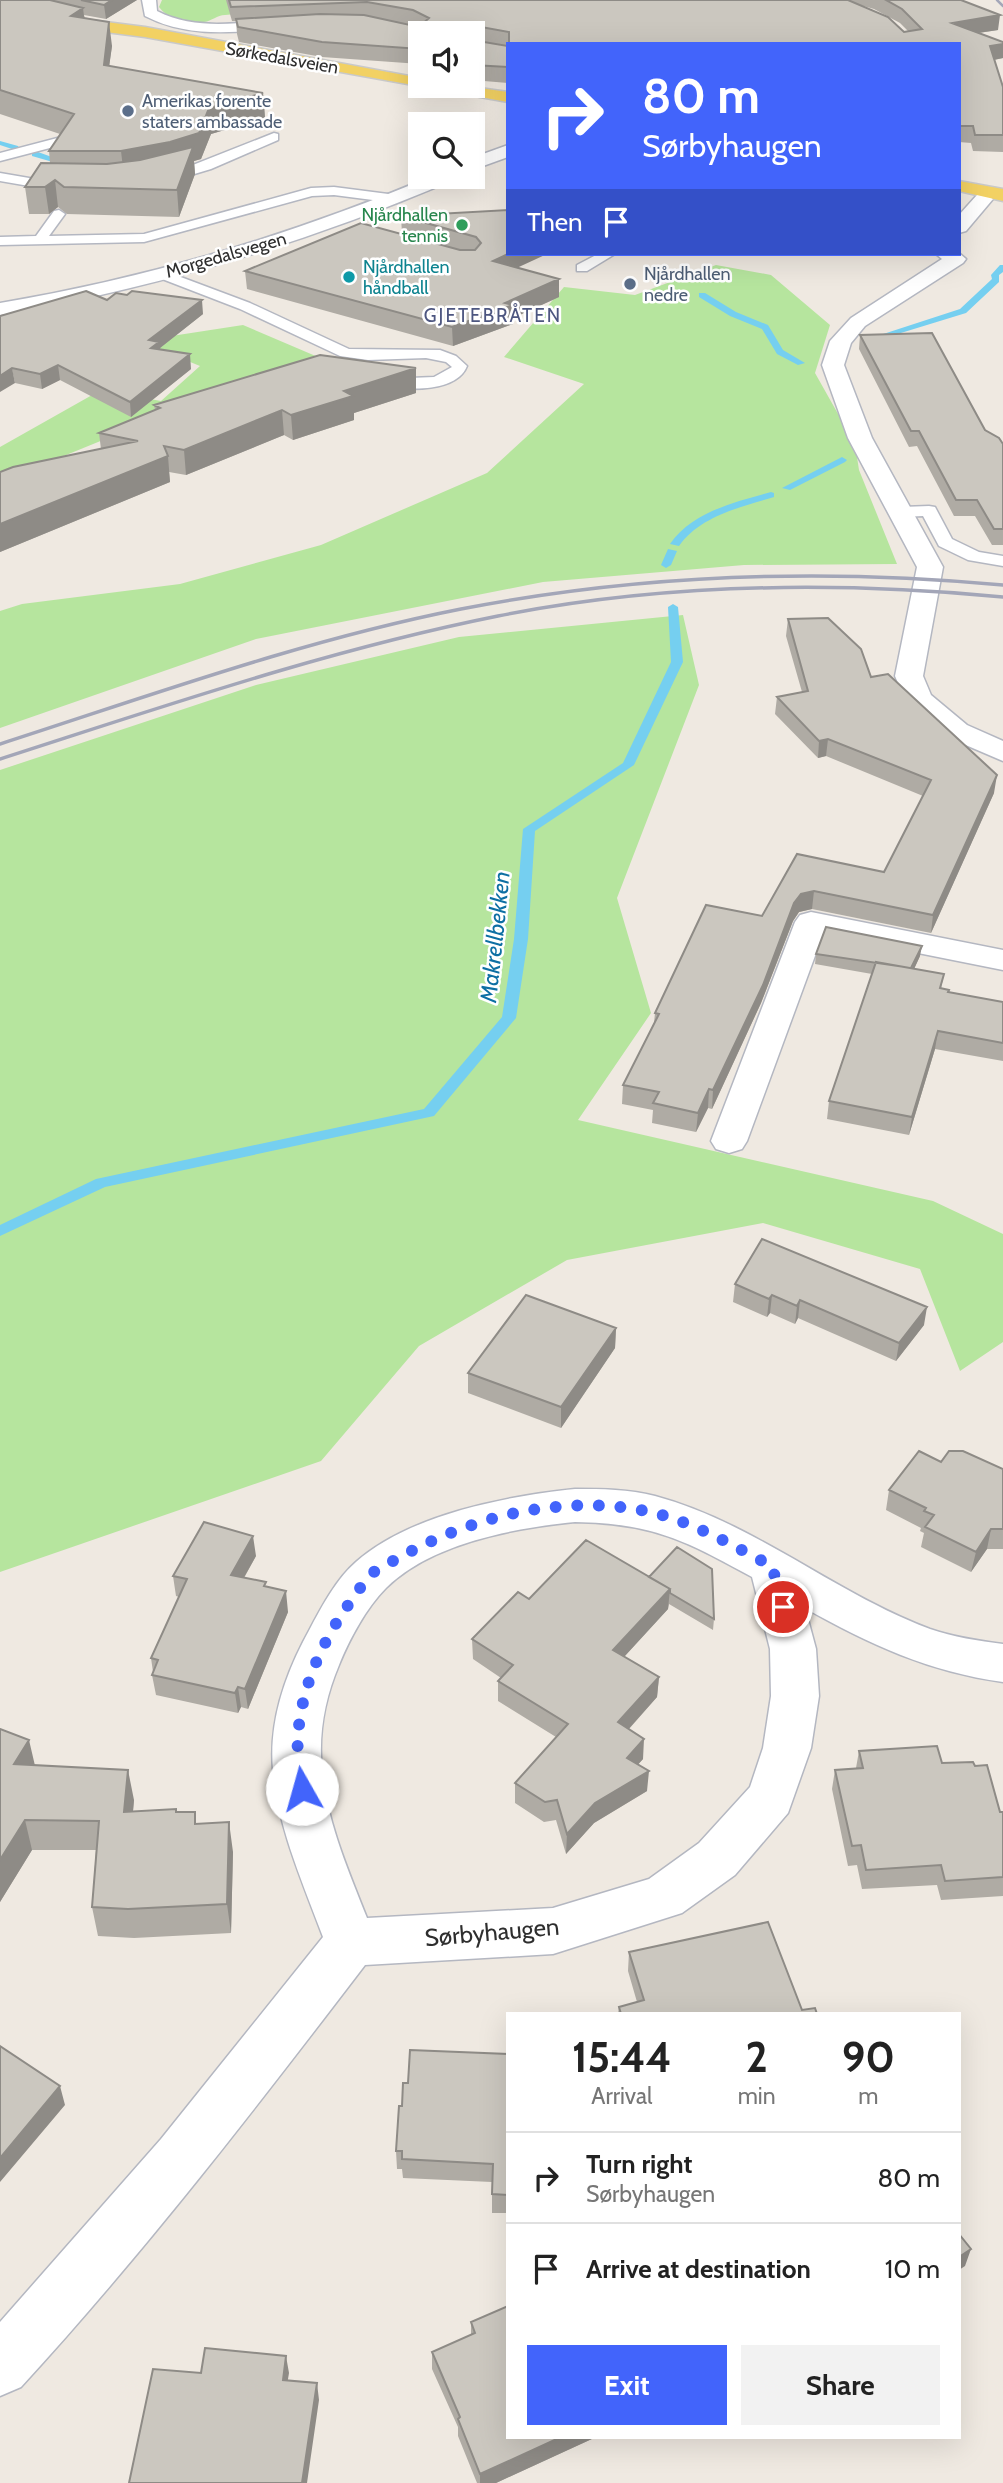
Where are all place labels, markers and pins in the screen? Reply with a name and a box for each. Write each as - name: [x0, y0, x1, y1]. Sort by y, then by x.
- place label: Amerikas forente staters ambassade: [142, 90, 282, 133]
- marker: Amerikas forente staters ambassade: [120, 103, 136, 119]
- place label: Njårdhallen tennis: [362, 204, 448, 247]
- marker: Njårdhallen tennis: [454, 217, 470, 233]
- place label: Njårdhallen håndball: [363, 256, 450, 299]
- place label: Njårdhallen nedre: [644, 263, 731, 306]
- marker: Njårdhallen håndball: [341, 269, 357, 285]
- marker: Njårdhallen nedre: [622, 276, 638, 292]
- pin: [753, 1577, 813, 1637]

